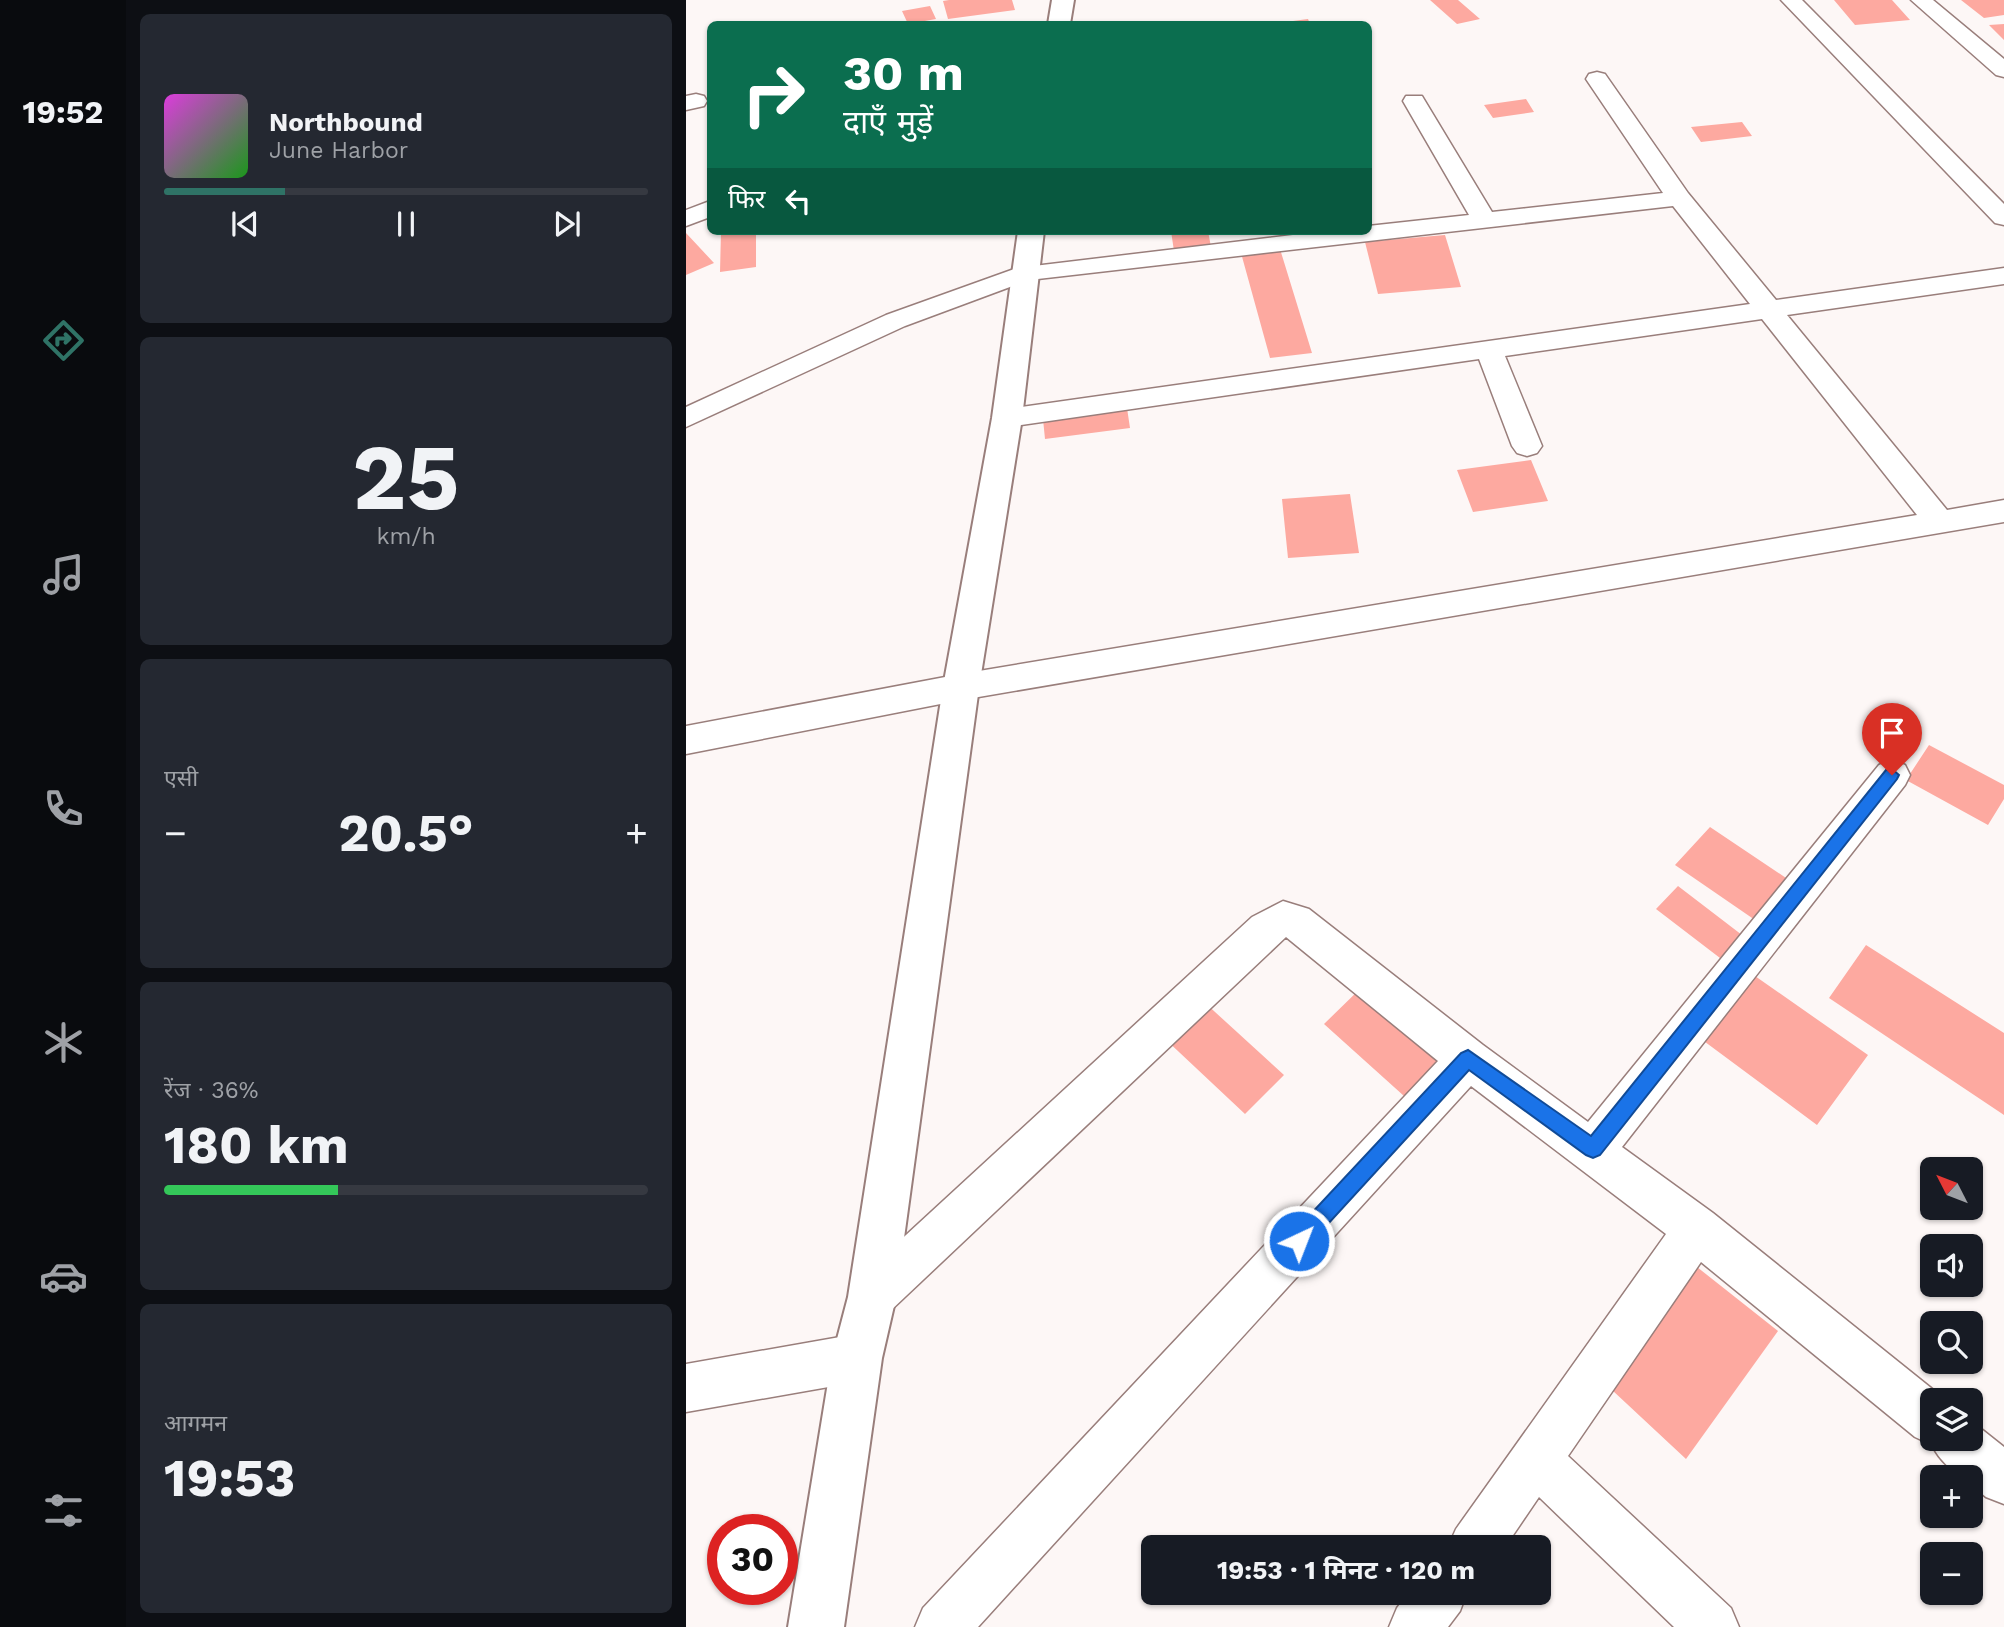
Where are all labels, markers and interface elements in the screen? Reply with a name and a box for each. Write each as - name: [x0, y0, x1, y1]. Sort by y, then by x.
- text: 30 m: [843, 44, 964, 102]
- icon: right: [728, 49, 819, 140]
- text: 19:52: [23, 93, 103, 131]
- text: दाएँ मुड़ें: [843, 103, 933, 141]
- text: Northbound: [269, 107, 423, 137]
- text: June Harbor: [269, 137, 408, 164]
- icon: left: [779, 182, 817, 220]
- text: फिर: [728, 184, 765, 214]
- icon: previous: [226, 205, 264, 243]
- icon: pause: [387, 205, 425, 243]
- icon: next: [548, 205, 586, 243]
- icon: directions: [39, 316, 88, 365]
- text: 25: [352, 424, 460, 531]
- text: km/h: [376, 523, 436, 550]
- icon: music: [39, 550, 88, 599]
- pin: [1862, 703, 1922, 775]
- icon: arrive: [1873, 714, 1911, 752]
- text: एसी: [164, 765, 198, 792]
- icon: phone: [39, 784, 88, 833]
- text: 20.5°: [338, 803, 474, 864]
- text: −: [164, 811, 187, 855]
- text: +: [625, 811, 648, 855]
- icon: climate: [39, 1018, 88, 1067]
- text: रेंज · 36%: [164, 1077, 258, 1104]
- text: 180 km: [164, 1115, 349, 1176]
- north arrow: [1920, 1157, 1983, 1220]
- map controls: [1920, 1157, 1983, 1605]
- position arrow: [1262, 1204, 1336, 1278]
- button: sound: [1920, 1234, 1983, 1297]
- icon: car: [39, 1252, 88, 1301]
- button: search: [1920, 1311, 1983, 1374]
- button: layers: [1920, 1388, 1983, 1451]
- text: आगमन: [164, 1410, 227, 1437]
- text: 19:53: [164, 1448, 295, 1509]
- button: +: [1920, 1465, 1983, 1528]
- icon: filters: [39, 1486, 88, 1535]
- speed limit sign: 30: [707, 1514, 798, 1605]
- button: −: [1920, 1542, 1983, 1605]
- text: 19:53 · 1 मिनट · 120 m: [1217, 1555, 1475, 1585]

